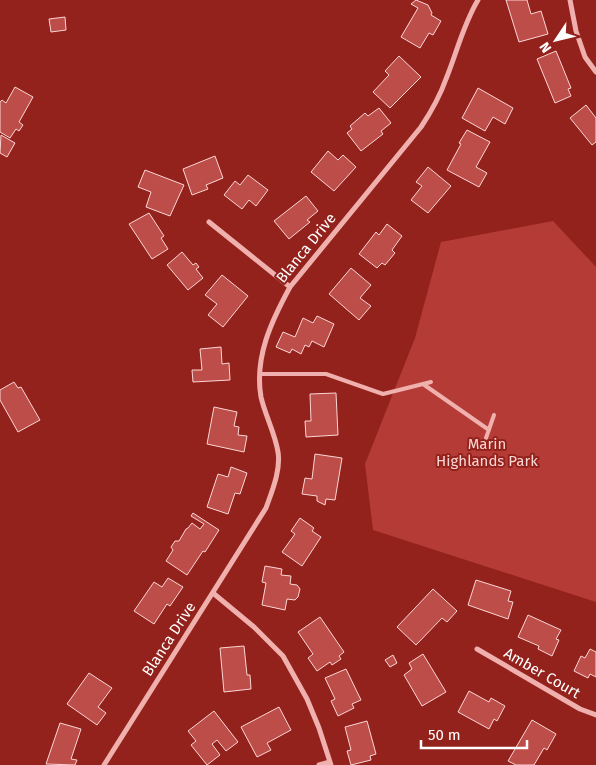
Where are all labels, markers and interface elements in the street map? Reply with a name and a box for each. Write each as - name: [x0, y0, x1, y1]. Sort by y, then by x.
- north arrow: [531, 15, 581, 65]
- text: N: [536, 38, 555, 56]
- street label: Blanca Drive: [272, 209, 340, 287]
- park label: Marin Highlands Park: [436, 435, 538, 470]
- street label: Blanca Drive: [138, 599, 200, 679]
- street label: Amber Court: [501, 644, 584, 702]
- scale bar: [421, 718, 527, 750]
- text: 50 m: [428, 726, 461, 744]

